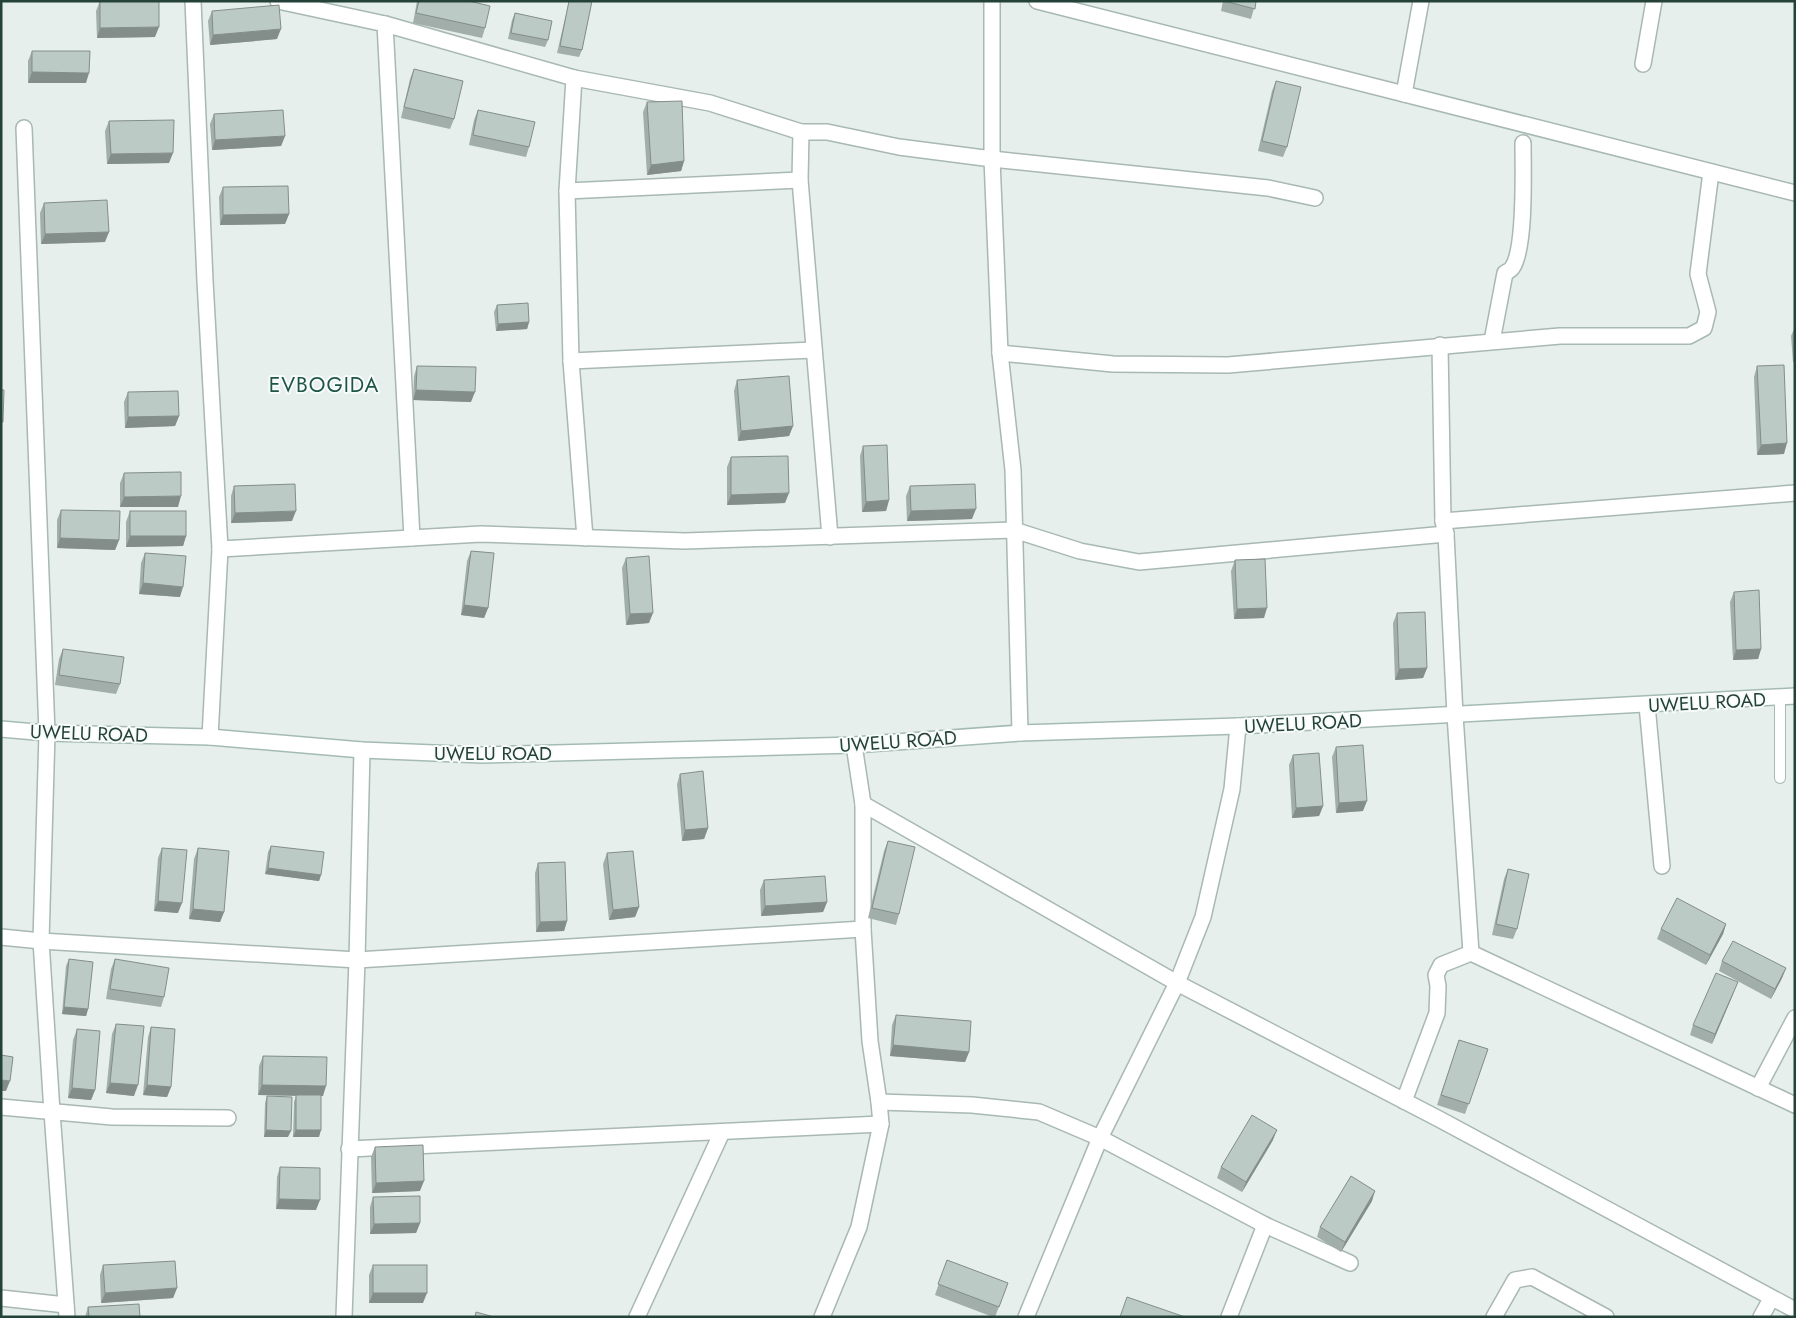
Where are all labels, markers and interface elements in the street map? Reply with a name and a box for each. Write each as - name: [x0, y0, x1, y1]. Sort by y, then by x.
- district label: EVBOGIDA: [269, 370, 379, 400]
- street label: UWELU ROAD: [1647, 686, 1767, 719]
- street label: UWELU ROAD: [1243, 707, 1363, 740]
- street label: UWELU ROAD: [30, 718, 148, 749]
- street label: UWELU ROAD: [838, 724, 958, 759]
- street label: UWELU ROAD: [434, 740, 552, 767]

